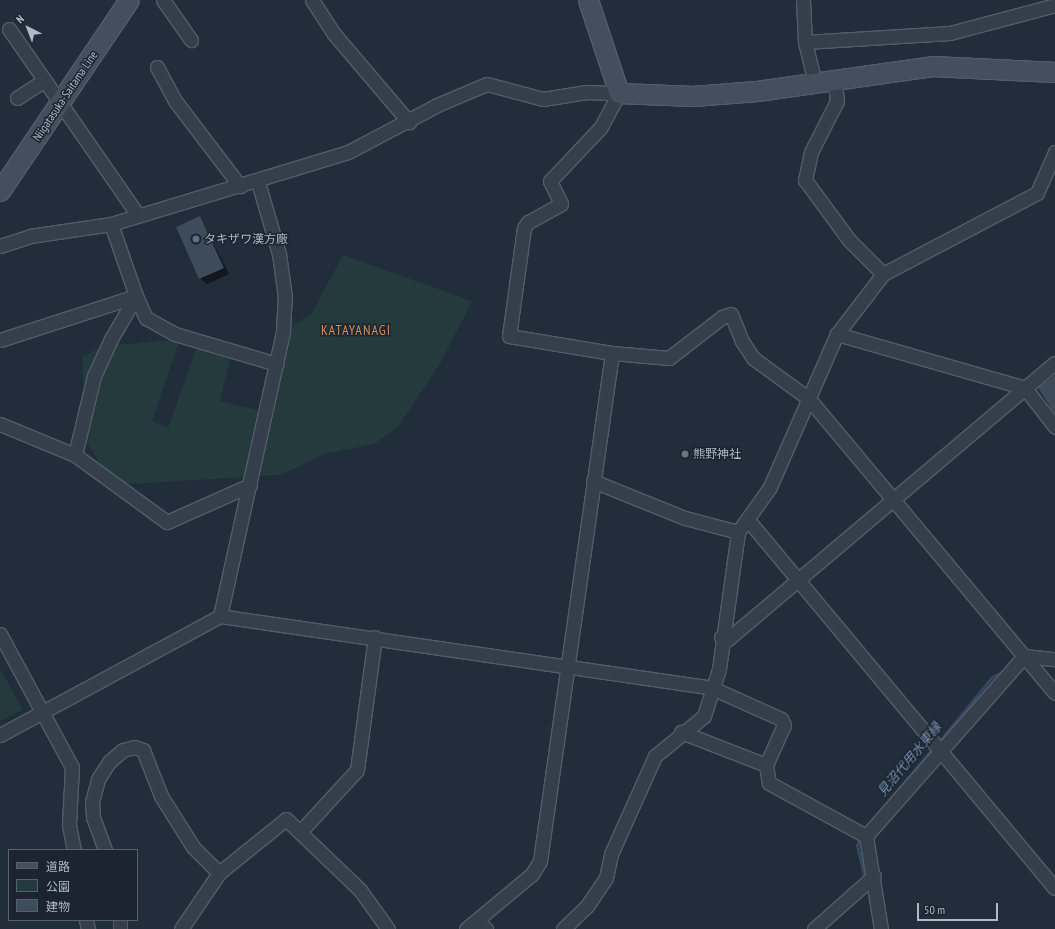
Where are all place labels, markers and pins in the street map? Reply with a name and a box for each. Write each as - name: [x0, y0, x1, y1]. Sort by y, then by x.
- place label: タキザワ漢方廠: [204, 232, 288, 246]
- marker: タキザワ漢方廠: [191, 234, 201, 244]
- place label: 熊野神社: [693, 447, 741, 461]
- marker: 熊野神社: [680, 449, 690, 459]

